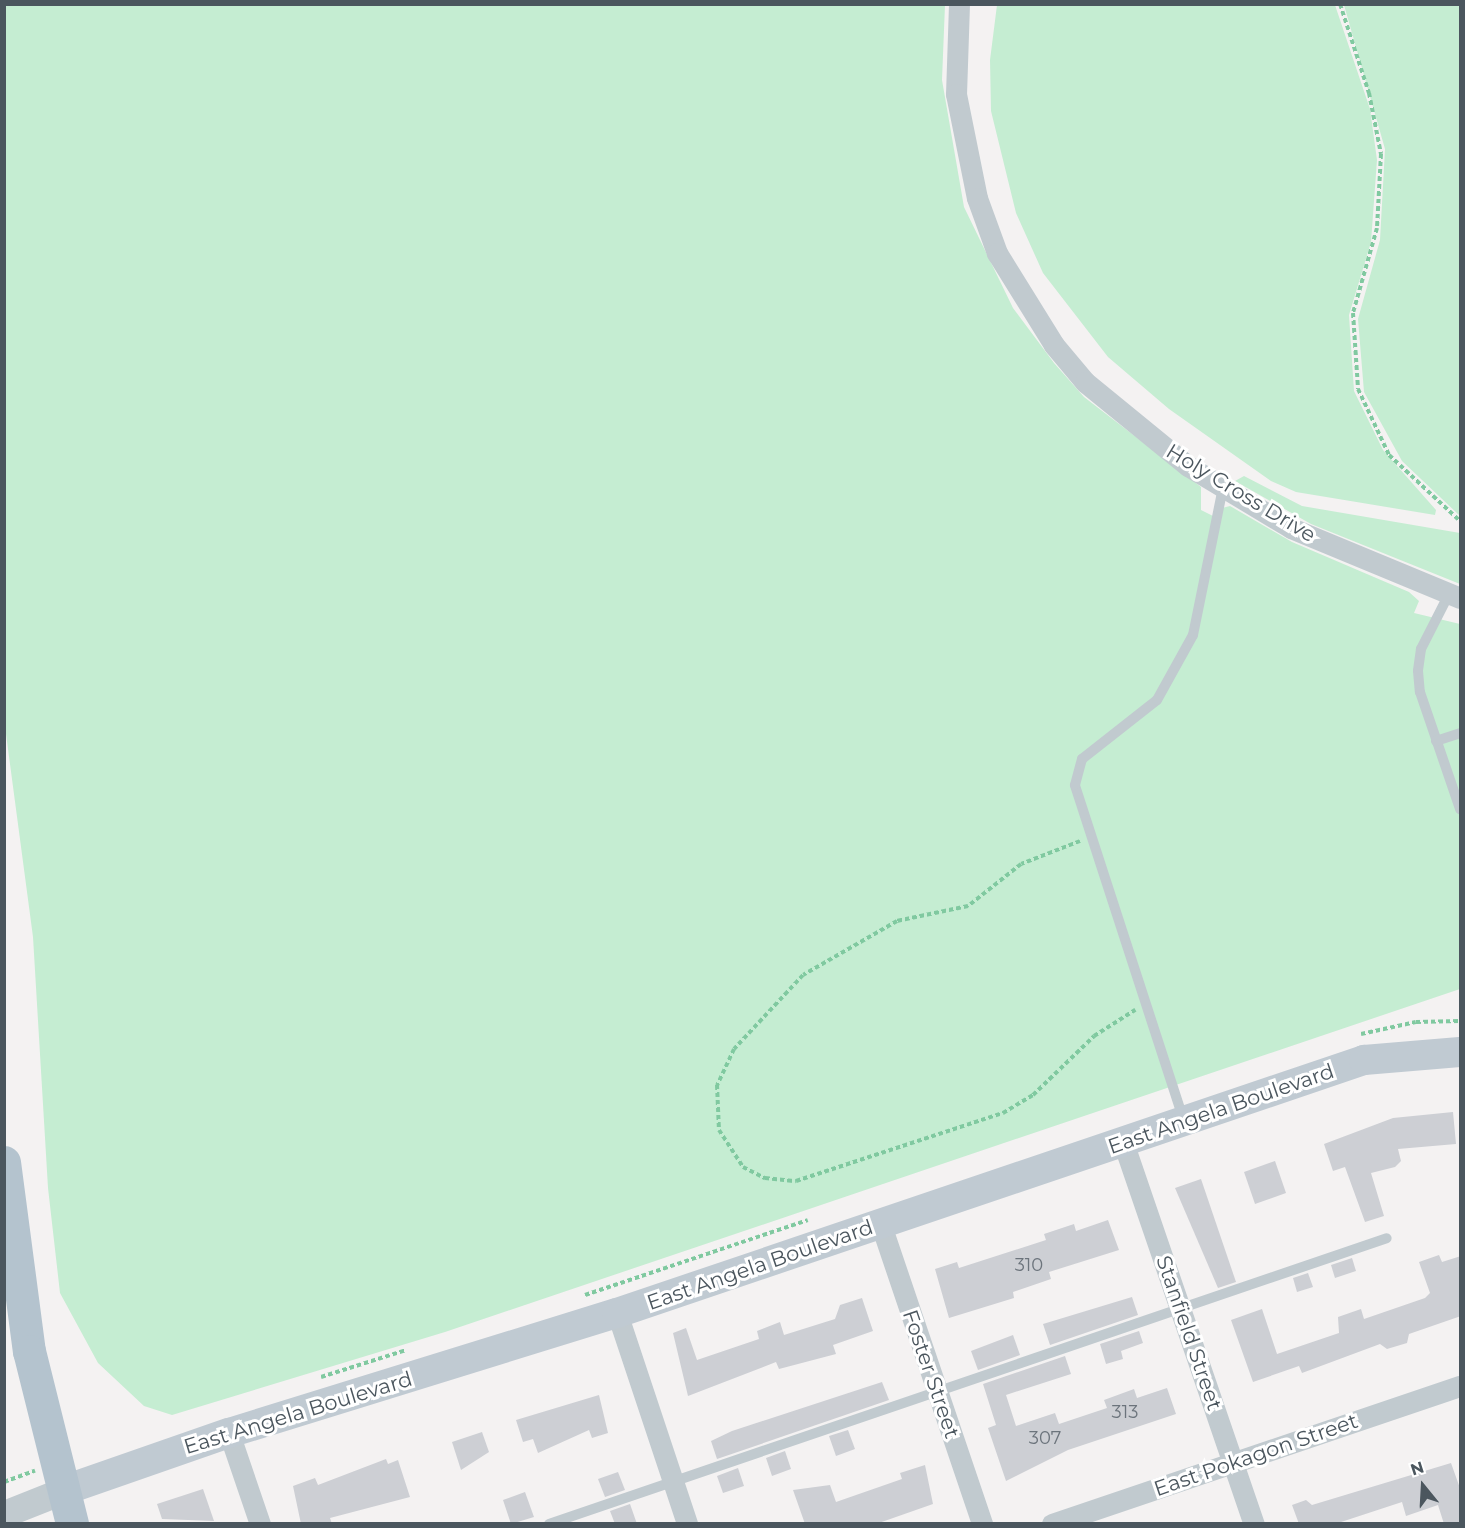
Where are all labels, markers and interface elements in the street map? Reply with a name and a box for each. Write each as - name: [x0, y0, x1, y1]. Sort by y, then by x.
- street label: Holy Cross Drive: [1162, 438, 1320, 548]
- street label: East Angela Boulevard: [1105, 1058, 1337, 1160]
- street label: East Angela Boulevard: [644, 1214, 876, 1316]
- street label: Stanfield Street: [1151, 1252, 1227, 1414]
- house number: 310: [1015, 1254, 1043, 1276]
- street label: Foster Street: [897, 1306, 965, 1442]
- street label: East Angela Boulevard: [181, 1366, 415, 1460]
- house number: 313: [1112, 1401, 1138, 1423]
- street label: East Pokagon Street: [1151, 1408, 1361, 1502]
- house number: 307: [1029, 1427, 1061, 1449]
- north arrow: [1393, 1456, 1453, 1516]
- text: N: [1408, 1457, 1426, 1479]

